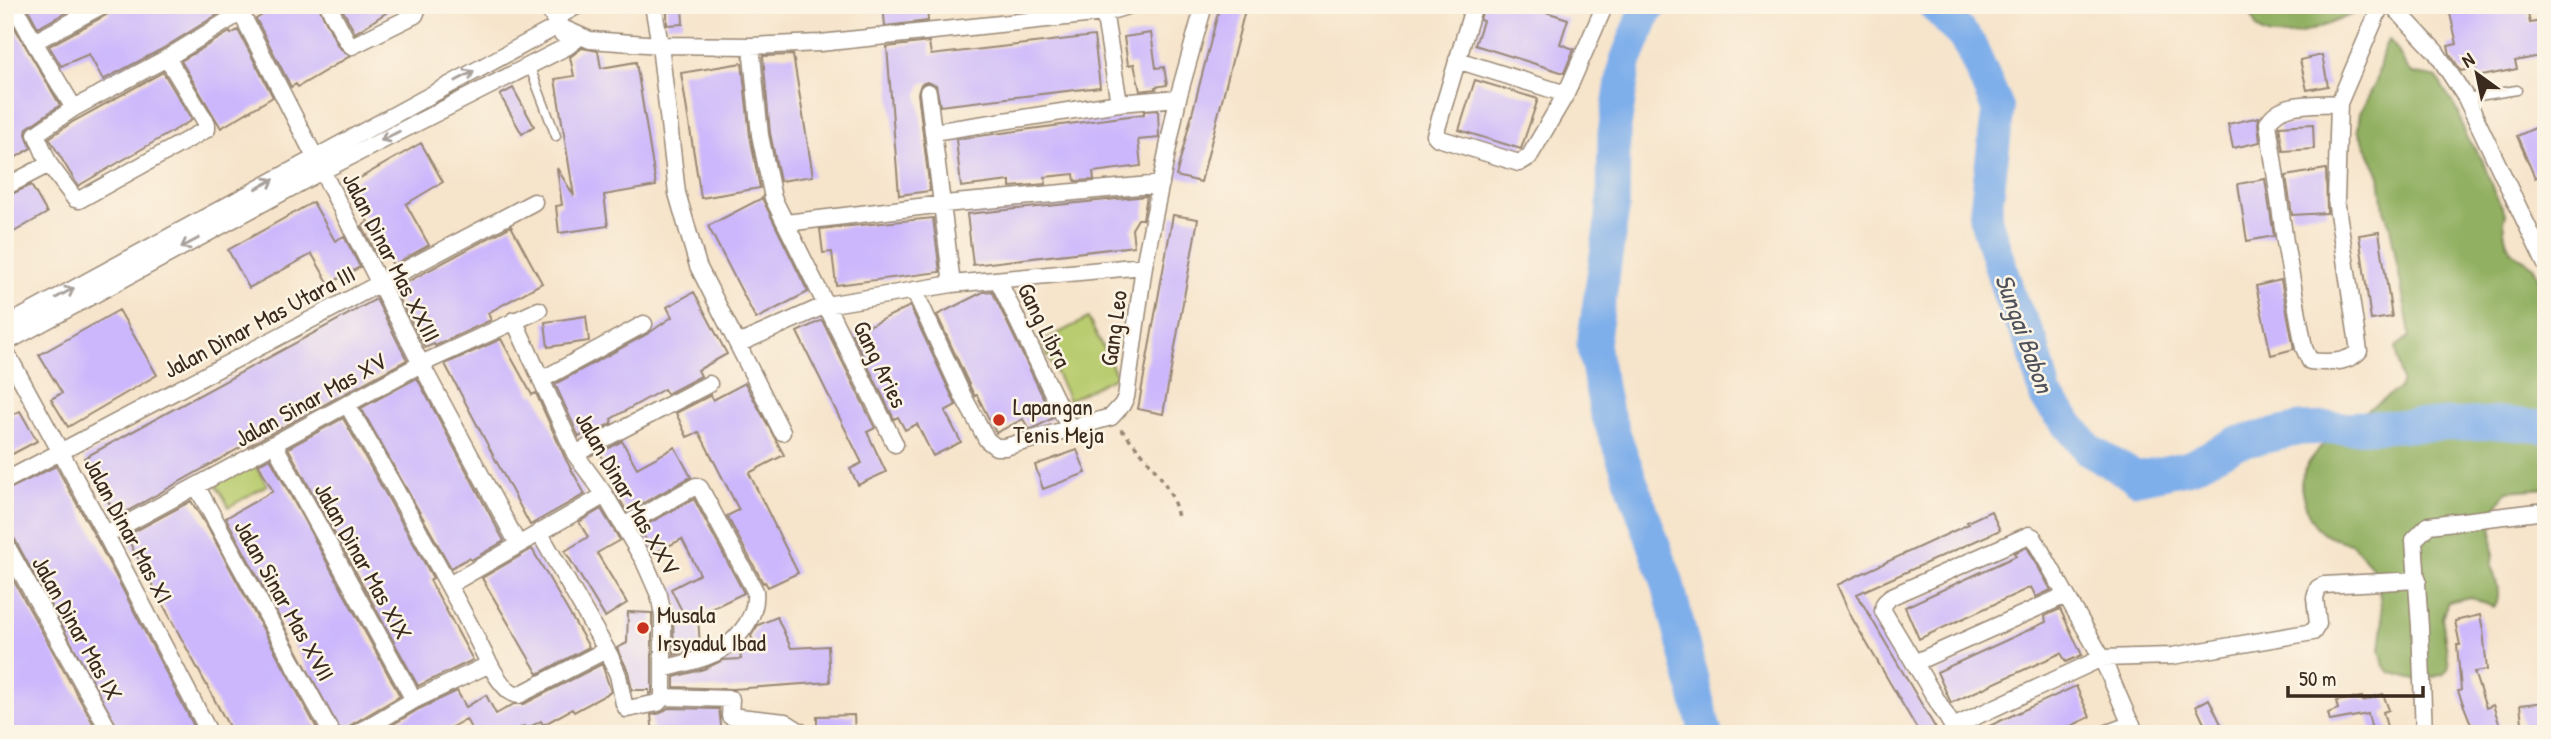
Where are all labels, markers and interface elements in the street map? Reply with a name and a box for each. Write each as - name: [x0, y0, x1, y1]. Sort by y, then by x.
- north arrow: [2442, 38, 2512, 108]
- text: N: [2456, 46, 2479, 73]
- one-way arrow: [454, 69, 475, 82]
- one-way arrow: [381, 129, 401, 143]
- street label: Jalan Dinar Mas XXIII: [335, 167, 449, 347]
- one-way arrow: [254, 177, 275, 190]
- one-way arrow: [180, 236, 200, 250]
- street label: Jalan Dinar Mas Utara III: [158, 257, 360, 385]
- water label: Sungai Babon: [1986, 269, 2063, 400]
- street label: Gang Libra: [1011, 277, 1079, 373]
- one-way arrow: [54, 286, 75, 299]
- street label: Gang Leo: [1092, 288, 1134, 368]
- street label: Gang Aries: [846, 315, 916, 413]
- street label: Jalan Sinar Mas XV: [229, 344, 392, 454]
- place label: Lapangan Tenis Meja: [1013, 390, 1104, 450]
- street label: Jalan Dinar Mas XXV: [568, 406, 688, 581]
- marker: Lapangan Tenis Meja: [991, 412, 1007, 428]
- street label: Jalan Dinar Mas XI: [77, 452, 181, 608]
- street label: Jalan Dinar Mas XIX: [308, 477, 420, 645]
- street label: Jalan Sinar Mas XVII: [227, 514, 343, 686]
- street label: Jalan Dinar Mas IX: [25, 550, 131, 706]
- place label: Musala Irsyadul Ibad: [657, 598, 766, 658]
- marker: Musala Irsyadul Ibad: [635, 620, 651, 636]
- scale bar: [2288, 655, 2423, 699]
- text: 50 m: [2299, 664, 2336, 693]

